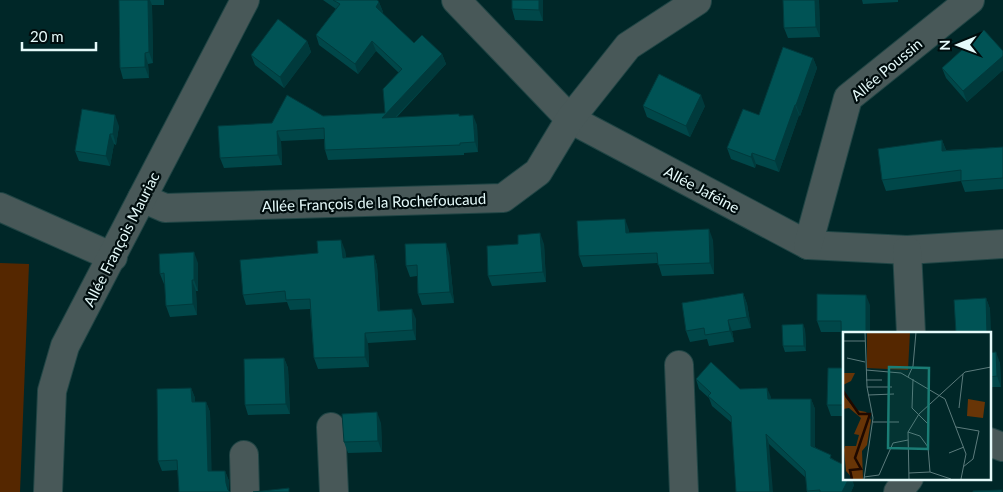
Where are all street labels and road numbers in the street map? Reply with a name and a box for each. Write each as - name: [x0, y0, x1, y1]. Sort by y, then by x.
- street label: Allée Poussin: [847, 34, 925, 104]
- street label: Allée Jaféine: [661, 162, 743, 216]
- street label: Allée François Mauriac: [79, 169, 163, 309]
- street label: Allée François de la Rochefoucaud: [262, 189, 486, 215]

